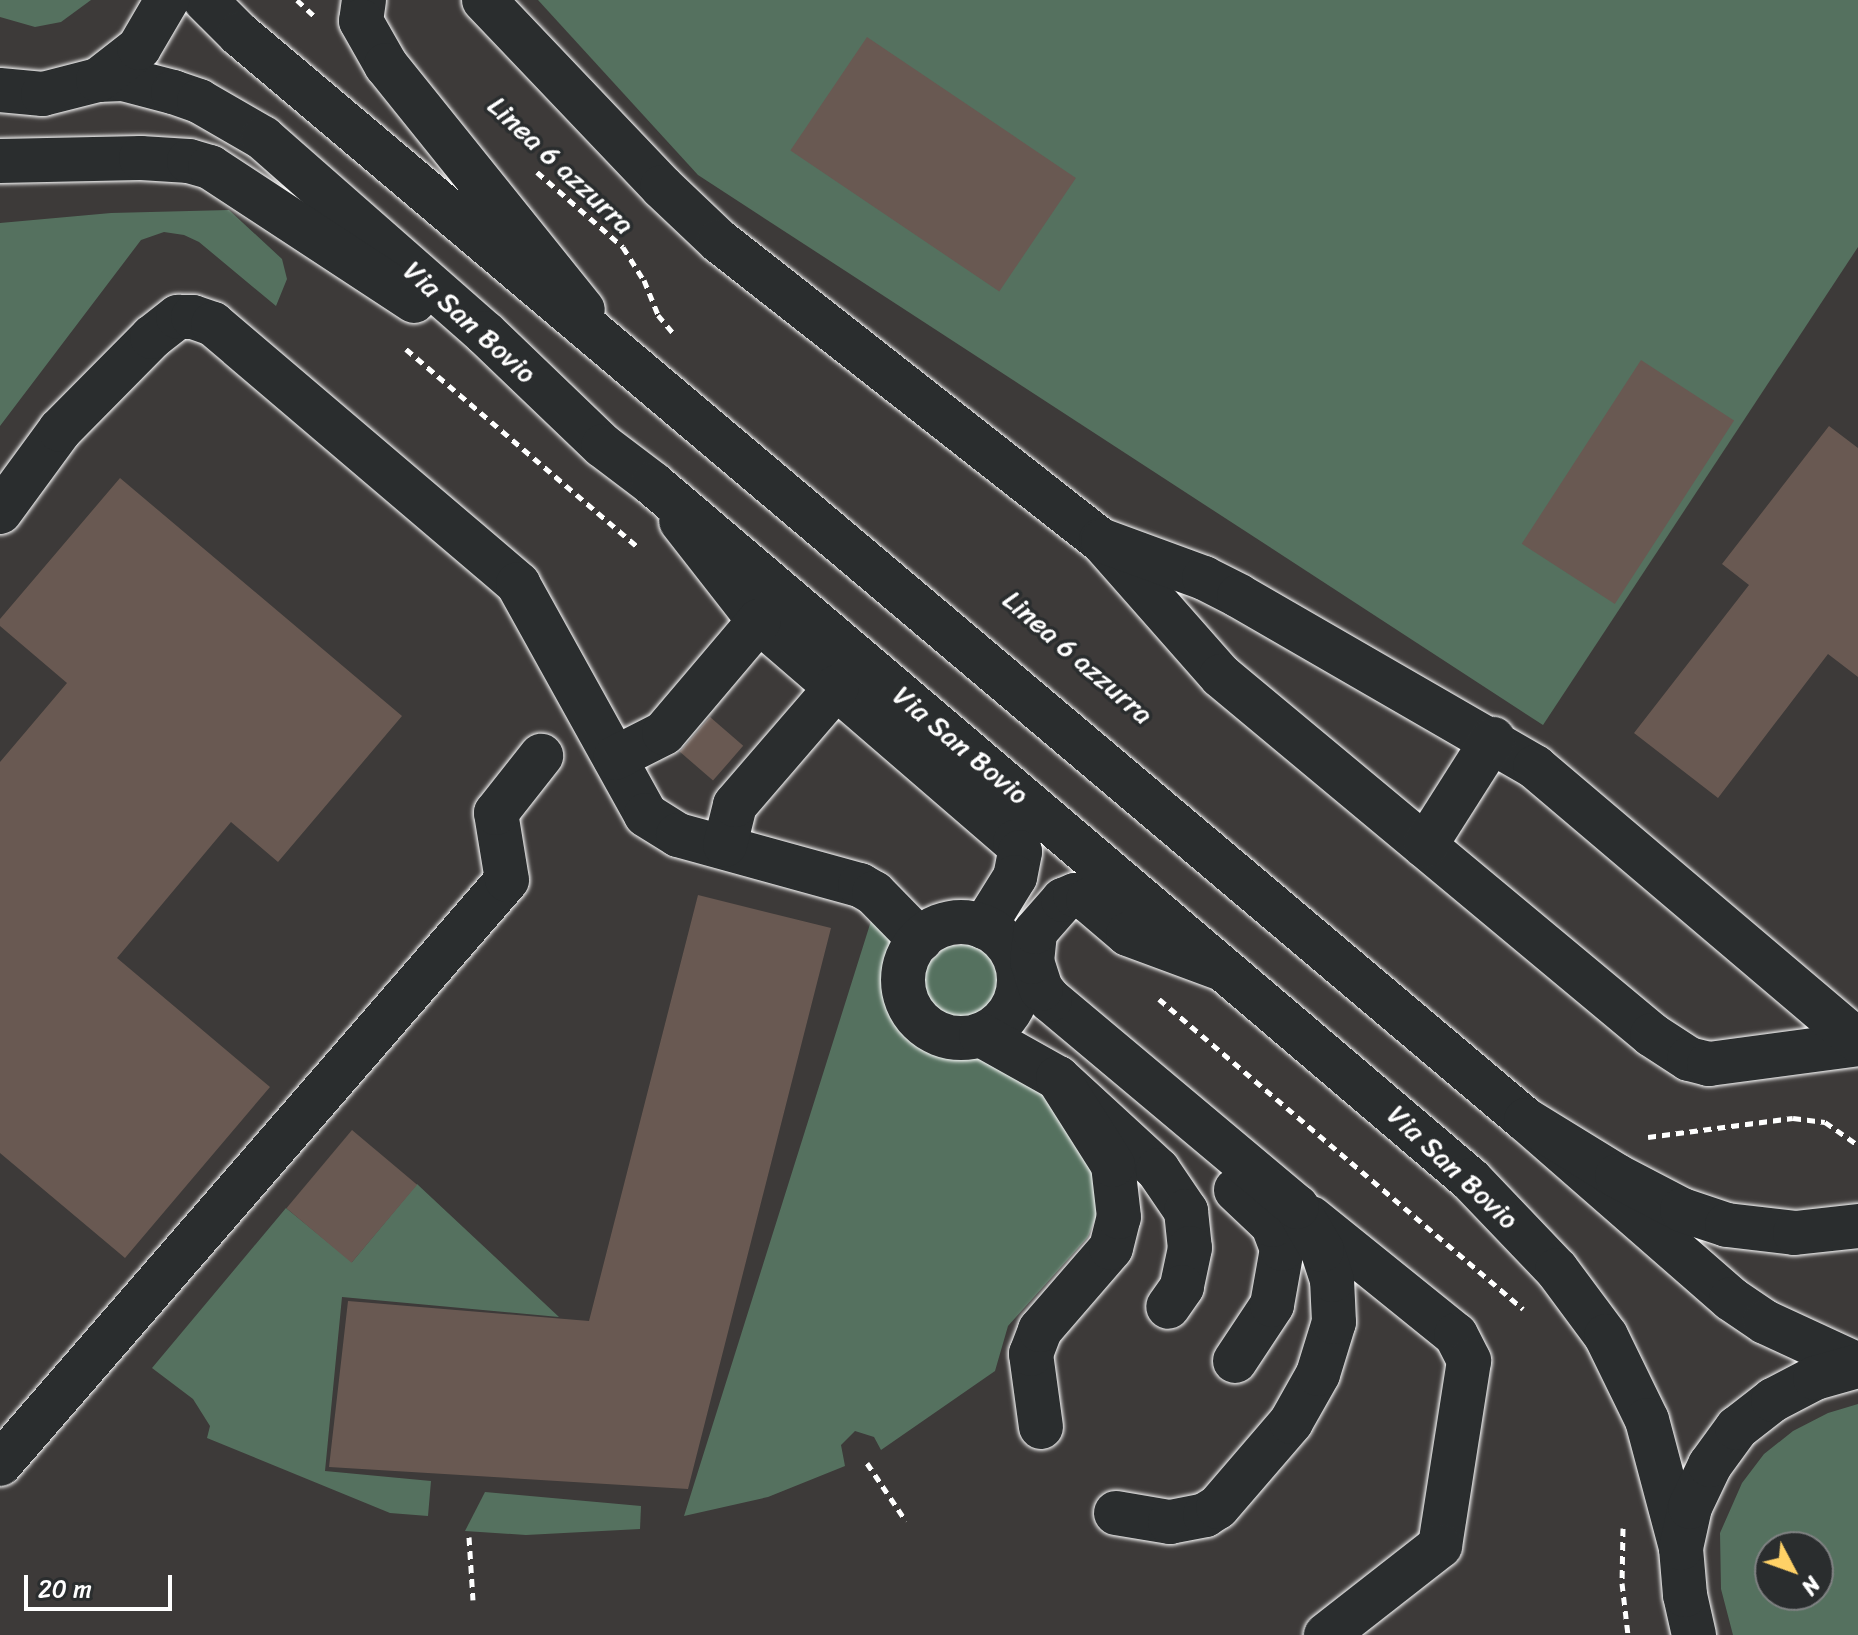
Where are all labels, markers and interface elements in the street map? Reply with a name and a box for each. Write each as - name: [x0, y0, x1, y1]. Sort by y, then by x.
- street label: Linea 6 azzurra: [481, 89, 641, 241]
- street label: Via San Bovio: [397, 254, 543, 390]
- street label: Linea 6 azzurra: [996, 583, 1160, 731]
- street label: Via San Bovio: [887, 679, 1035, 811]
- street label: Via San Bovio: [1381, 1098, 1525, 1236]
- north arrow: [1754, 1531, 1834, 1611]
- scale bar: [28, 1559, 176, 1609]
- text: N: [1791, 1567, 1831, 1604]
- text: 20 m: [38, 1568, 92, 1610]

